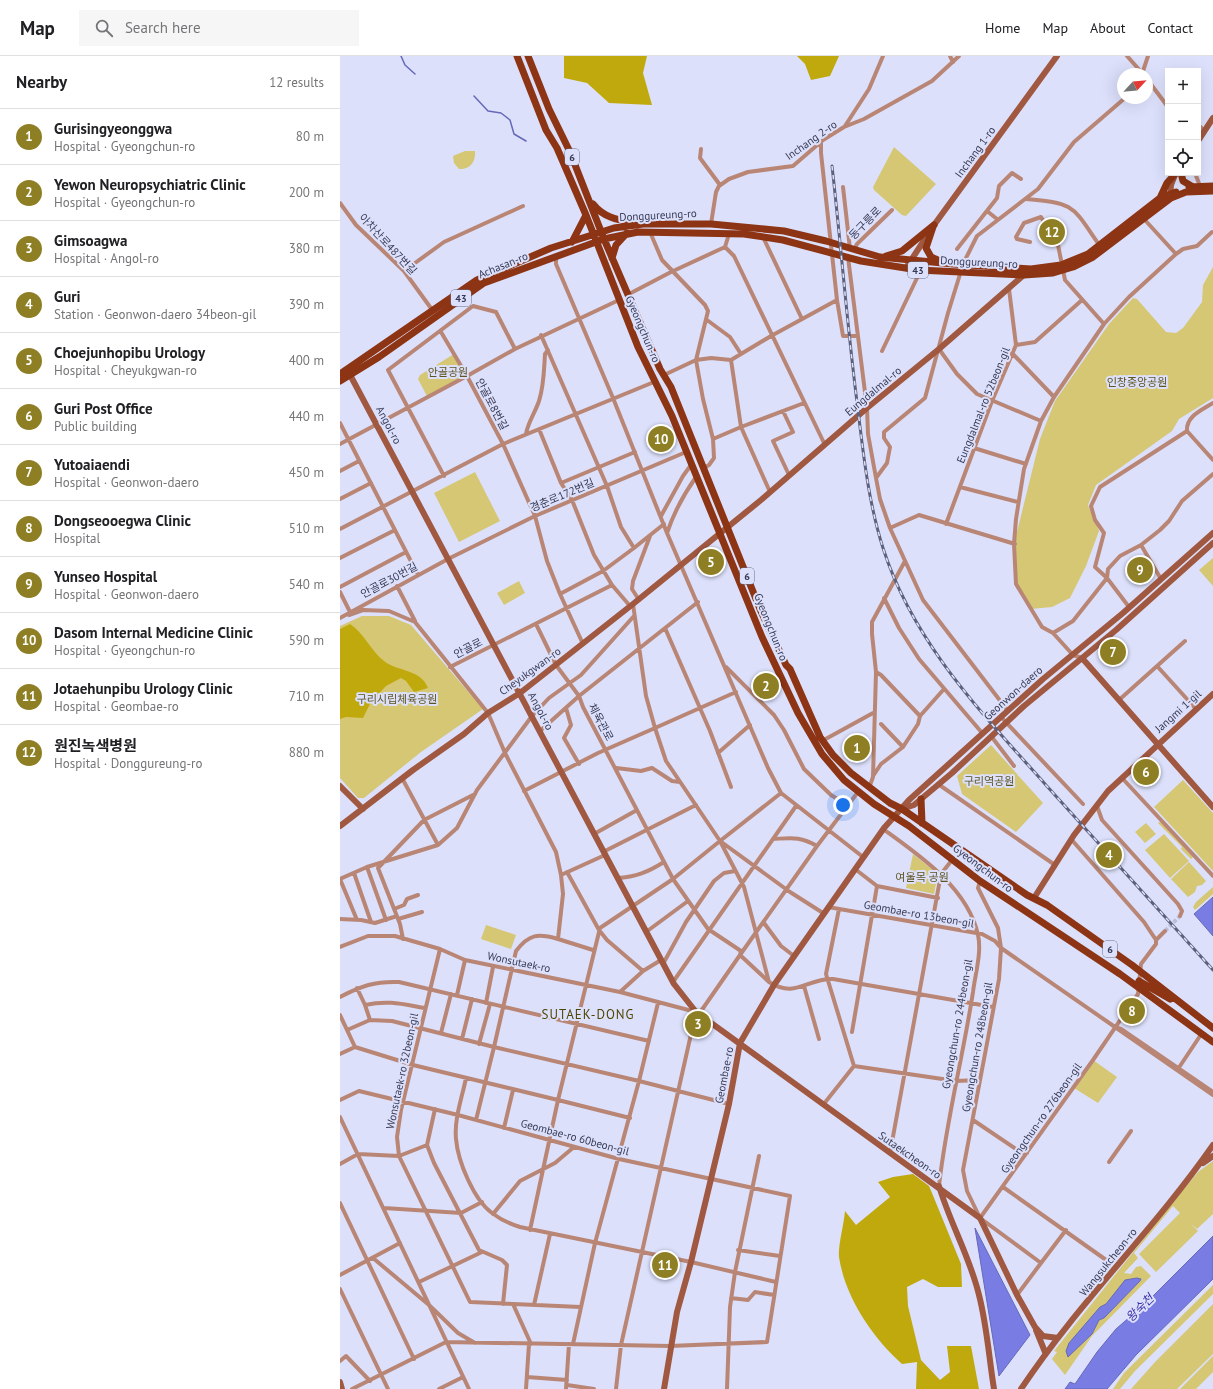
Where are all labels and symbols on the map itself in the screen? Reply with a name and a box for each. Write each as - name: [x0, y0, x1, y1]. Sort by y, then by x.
- north arrow: [1117, 68, 1153, 104]
- street label: Inchang 2-ro: [782, 117, 840, 163]
- street label: Inchang 1-ro: [952, 123, 998, 180]
- road number: 6: [565, 149, 579, 165]
- street label: 동구릉로: [846, 204, 884, 242]
- street label: Donggureung-ro: [619, 206, 697, 224]
- street label: 아차산로487번길: [356, 210, 420, 278]
- pin: 12: [1039, 217, 1065, 247]
- street label: Achasan-ro: [476, 249, 530, 281]
- street label: Donggureung-ro: [940, 253, 1018, 271]
- road number: 43: [908, 262, 928, 278]
- road number: 43: [451, 290, 471, 306]
- street label: Gyeongchun-ro: [623, 293, 663, 365]
- street label: Eungdalmal-ro 52beon-gil: [953, 344, 1013, 465]
- street label: Eungdalmal-ro: [842, 363, 904, 419]
- park label: 안골공원: [428, 365, 468, 379]
- park label: 인창중앙공원: [1107, 375, 1167, 389]
- street label: 안골로8번길: [473, 376, 511, 432]
- street label: Angol-ro: [373, 404, 405, 446]
- pin: 10: [648, 424, 674, 454]
- street label: 경춘로172번길: [528, 475, 596, 515]
- pin: 5: [698, 547, 724, 577]
- pin: 9: [1127, 555, 1153, 585]
- street label: 안골로30번길: [358, 559, 420, 601]
- road number: 6: [740, 568, 754, 584]
- street label: Gyeongchun-ro: [751, 591, 791, 663]
- street label: 안골로: [451, 635, 485, 661]
- pin: 7: [1100, 637, 1126, 667]
- street label: Cheyukgwan-ro: [496, 644, 564, 698]
- street label: Geonwon-daero: [981, 663, 1045, 723]
- pin: 2: [753, 671, 779, 701]
- street label: Jangmi 1-gil: [1151, 686, 1205, 736]
- street label: Angol-ro: [525, 690, 557, 732]
- park label: 구리시립체육공원: [357, 692, 437, 706]
- street label: 체육관로: [585, 701, 617, 743]
- pin: 1: [844, 733, 870, 763]
- pin: 6: [1133, 757, 1159, 787]
- park label: 구리역공원: [964, 774, 1014, 788]
- your location: [833, 795, 853, 815]
- pin: 4: [1096, 840, 1122, 870]
- street label: Gyeongchun-ro: [950, 841, 1016, 895]
- park label: 여울목 공원: [895, 870, 949, 884]
- street label: Geombae-ro 13beon-gil: [863, 897, 976, 931]
- road number: 6: [1103, 941, 1117, 957]
- street label: Wonsutaek-ro: [486, 948, 552, 976]
- street label: Gyeongchun-ro 244beon-gil: [939, 957, 975, 1090]
- street label: Gyeongchun-ro 248beon-gil: [959, 980, 995, 1113]
- pin: 8: [1119, 996, 1145, 1026]
- district label: SUTAEK-DONG: [542, 1006, 634, 1023]
- pin: 3: [685, 1009, 711, 1039]
- street label: Wonsutaek-ro 32beon-gil: [383, 1011, 421, 1130]
- street label: Geombae-ro: [712, 1045, 736, 1105]
- street label: Gyeongchun-ro 276beon-gil: [997, 1059, 1085, 1176]
- street label: Geombae-ro 60beon-gil: [519, 1116, 632, 1158]
- street label: Sutaekcheon-ro: [876, 1128, 944, 1182]
- street label: Wangsukcheon-ro: [1076, 1225, 1140, 1299]
- pin: 11: [652, 1250, 678, 1280]
- water label: 왕숙천: [1123, 1289, 1158, 1325]

